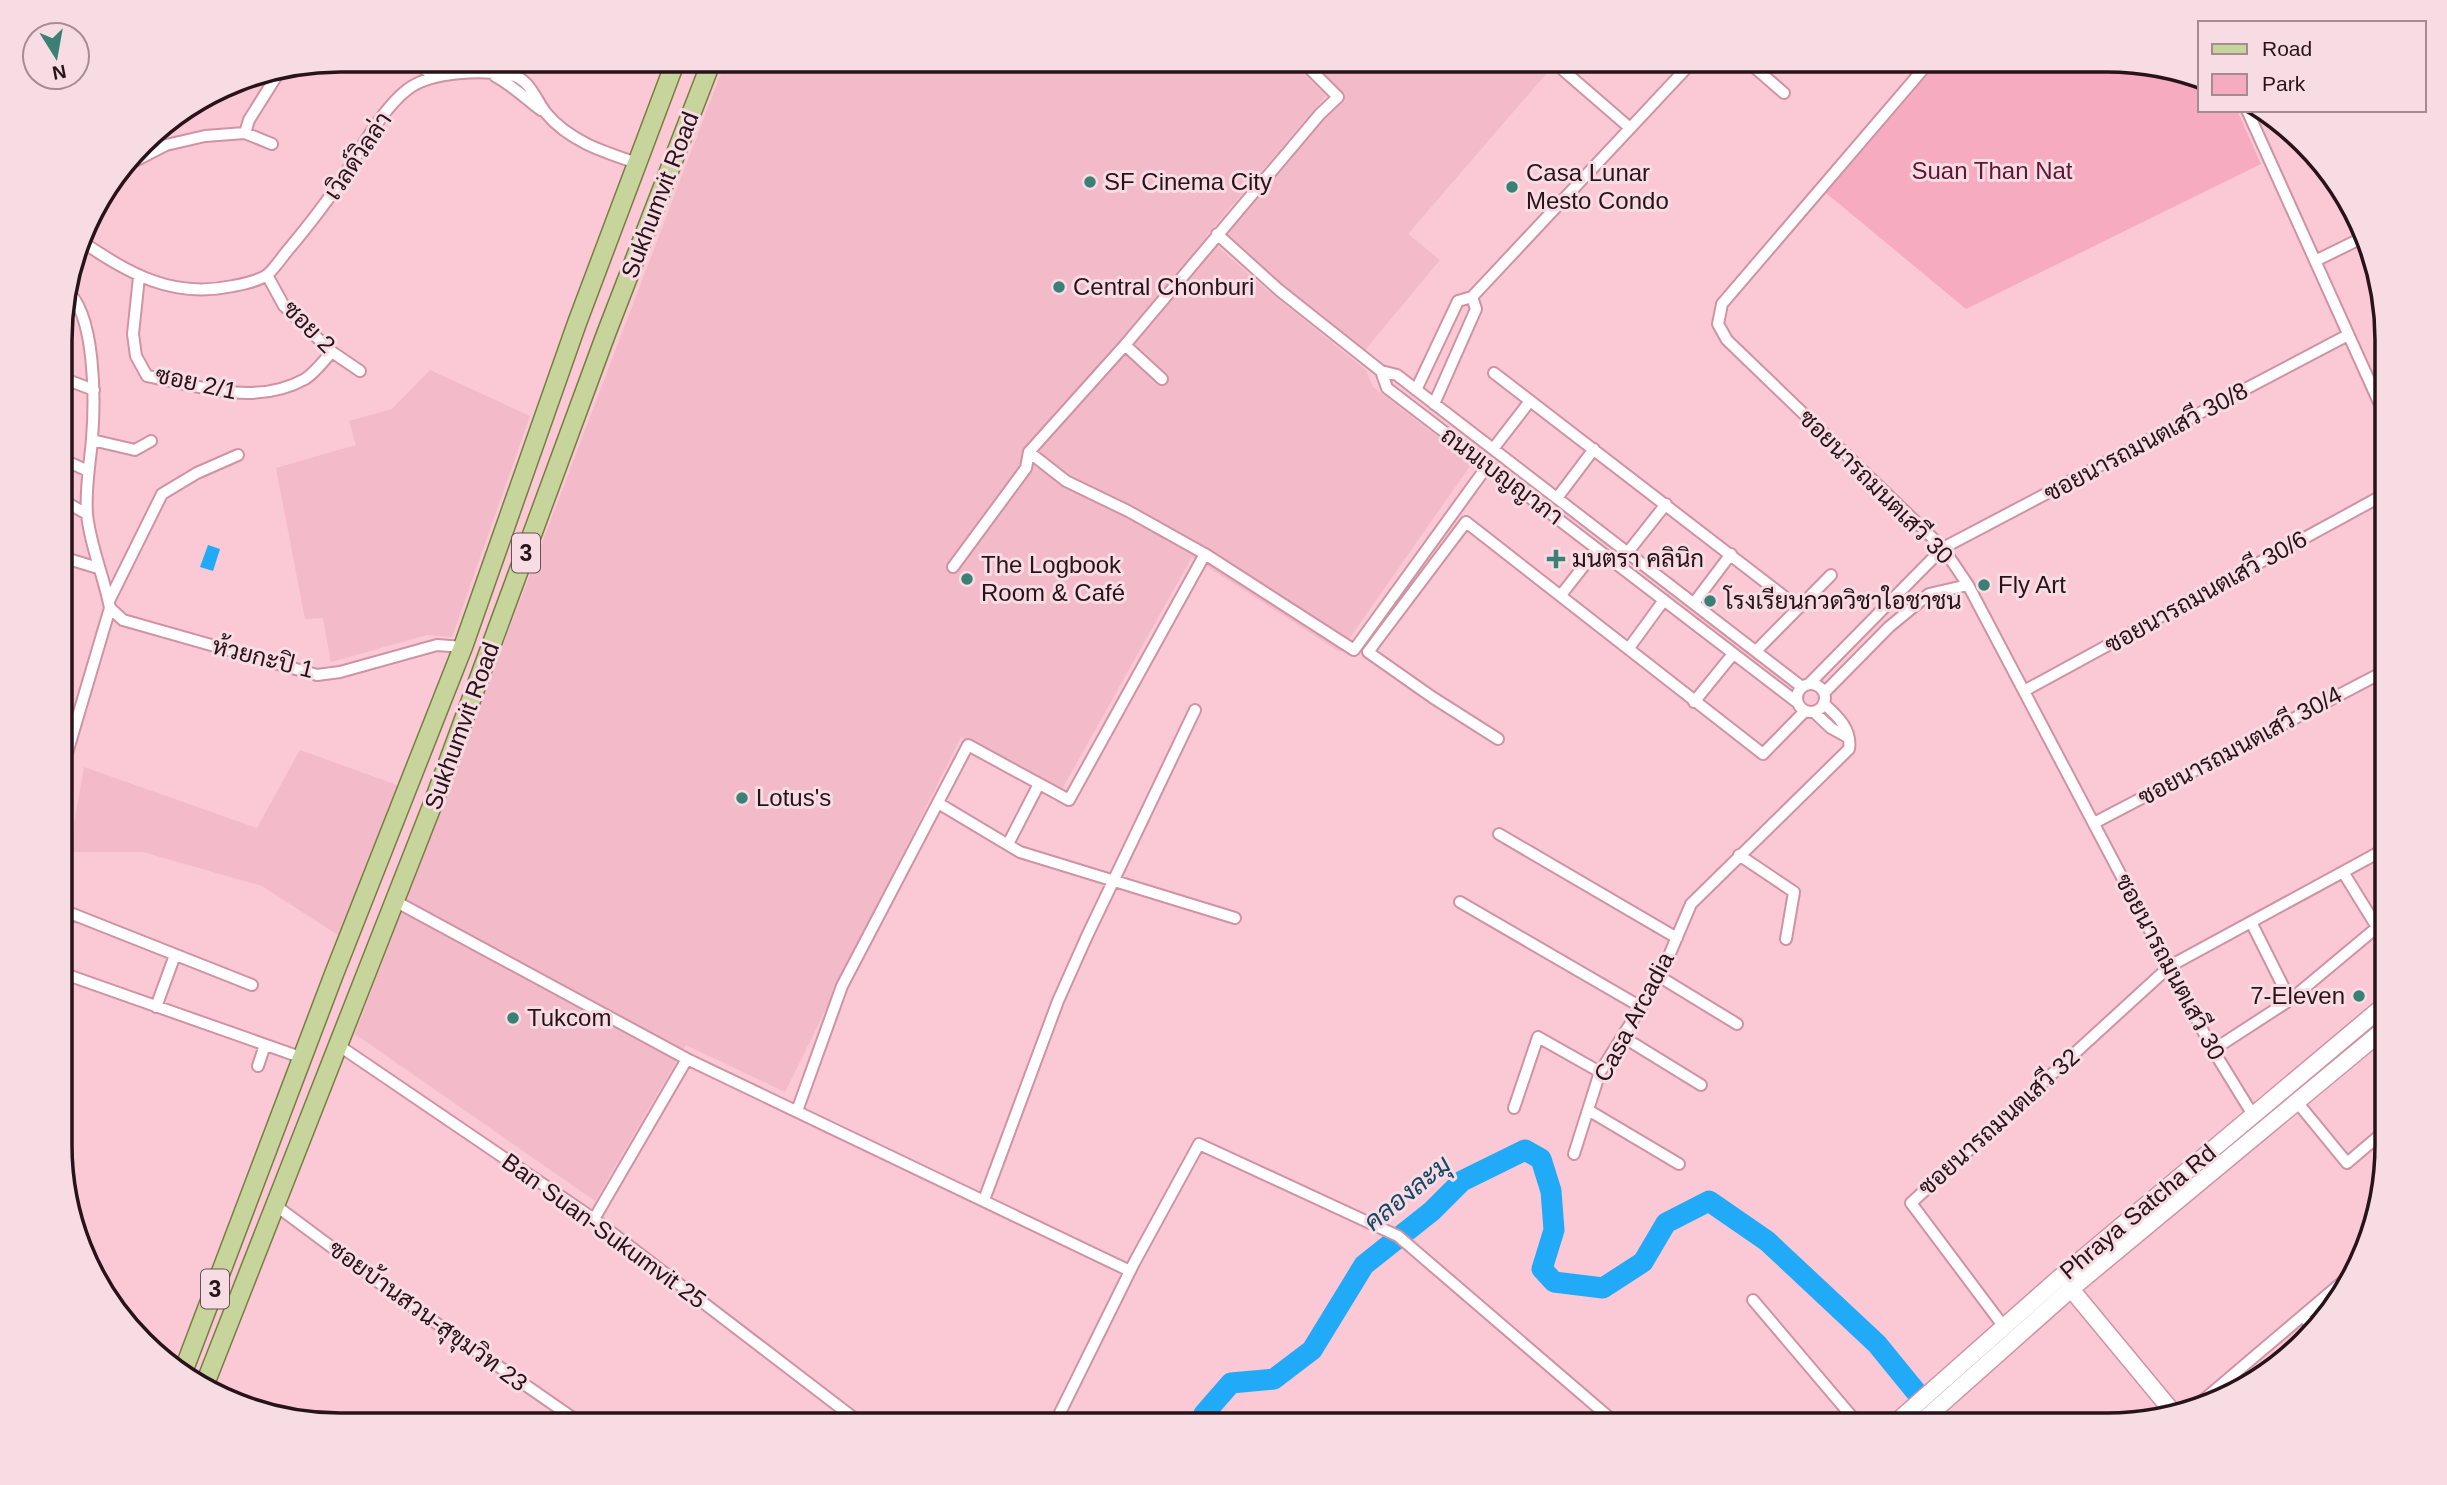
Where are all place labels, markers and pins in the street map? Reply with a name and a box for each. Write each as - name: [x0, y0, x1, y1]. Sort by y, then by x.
- place label: Casa Lunar Mesto Condo: [1526, 159, 1669, 214]
- place label: SF Cinema City: [1104, 168, 1272, 195]
- marker: SF Cinema City: [1082, 174, 1098, 190]
- marker: Casa Lunar Mesto Condo: [1504, 179, 1520, 195]
- place label: Central Chonburi: [1073, 273, 1254, 300]
- marker: Central Chonburi: [1051, 279, 1067, 295]
- place label: มนตรา คลินิก: [1572, 545, 1704, 572]
- marker: มนตรา คลินิก: [1546, 549, 1566, 569]
- place label: The Logbook Room & Café: [981, 551, 1125, 606]
- marker: The Logbook Room & Café: [959, 571, 975, 587]
- place label: Fly Art: [1998, 571, 2066, 598]
- marker: Fly Art: [1976, 577, 1992, 593]
- place label: โรงเรียนกวดวิชาใอชาชน: [1722, 585, 1962, 614]
- marker: โรงเรียนกวดวิชาใอชาชน: [1702, 593, 1718, 609]
- place label: Lotus's: [756, 784, 831, 811]
- marker: Lotus's: [734, 790, 750, 806]
- place label: 7-Eleven: [2250, 982, 2345, 1009]
- marker: 7-Eleven: [2351, 988, 2367, 1004]
- place label: Tukcom: [527, 1004, 611, 1031]
- marker: Tukcom: [505, 1010, 521, 1026]

